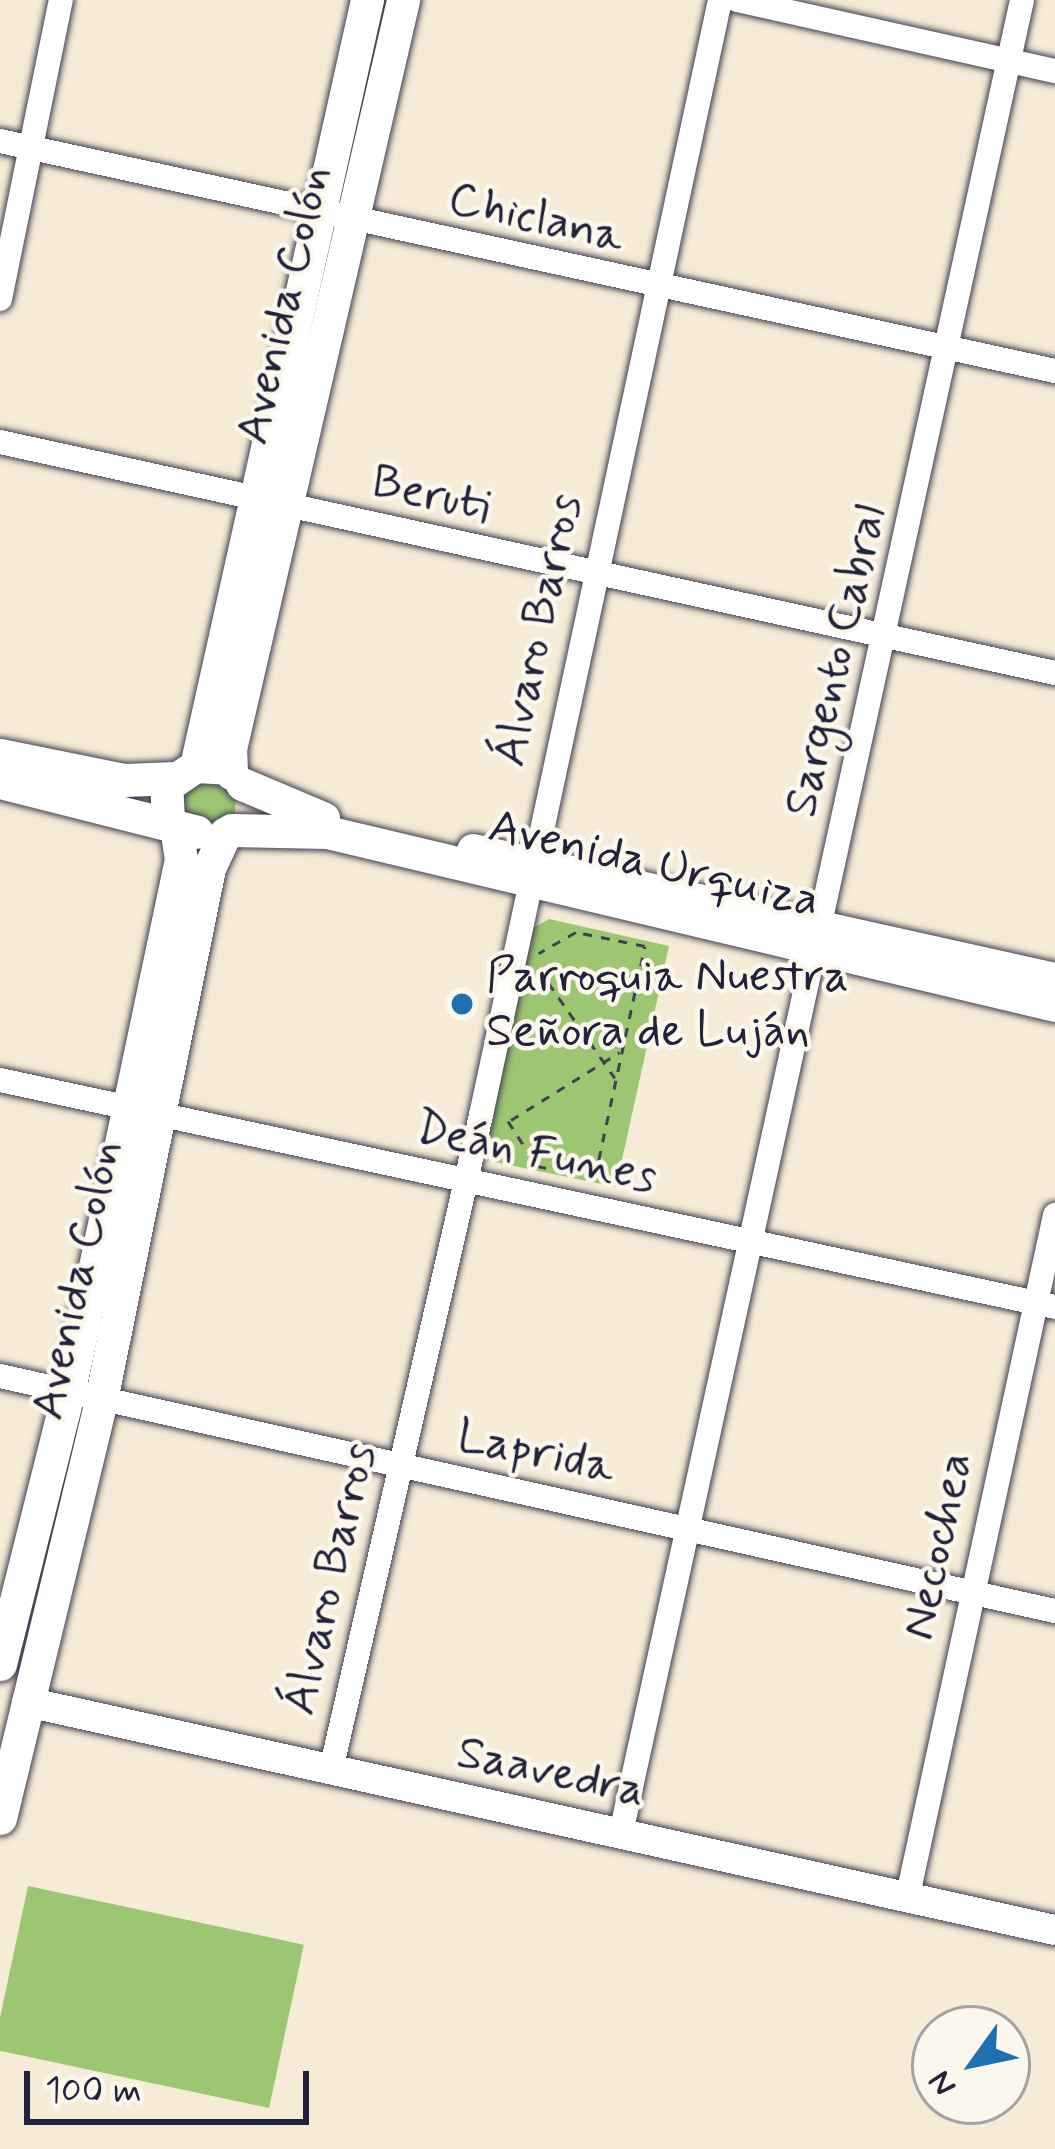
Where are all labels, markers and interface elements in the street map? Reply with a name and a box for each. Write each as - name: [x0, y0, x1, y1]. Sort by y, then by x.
- street label: Avenida Colón: [224, 160, 344, 450]
- street label: Chiclana: [443, 170, 629, 266]
- street label: Beruti: [366, 453, 496, 537]
- street label: Álvaro Barros: [481, 489, 595, 771]
- street label: Sargento Cabral: [771, 493, 901, 829]
- street label: Avenida Urquiza: [487, 799, 821, 929]
- place label: Parroquia Nuestra Señora de Luján: [486, 947, 849, 1060]
- marker: Parroquia Nuestra Señora de Luján: [449, 991, 475, 1017]
- street label: Deán Funes: [418, 1101, 654, 1205]
- street label: Avenida Colón: [19, 1135, 135, 1425]
- street label: Laprida: [452, 1407, 620, 1497]
- street label: Álvaro Barros: [271, 1438, 389, 1720]
- street label: Necochea: [890, 1447, 986, 1645]
- street label: Saavedra: [452, 1724, 650, 1820]
- north arrow: [911, 2005, 1031, 2125]
- scale bar: [30, 2047, 315, 2121]
- text: N: [919, 2062, 968, 2104]
- text: 100 m: [45, 2068, 142, 2115]

